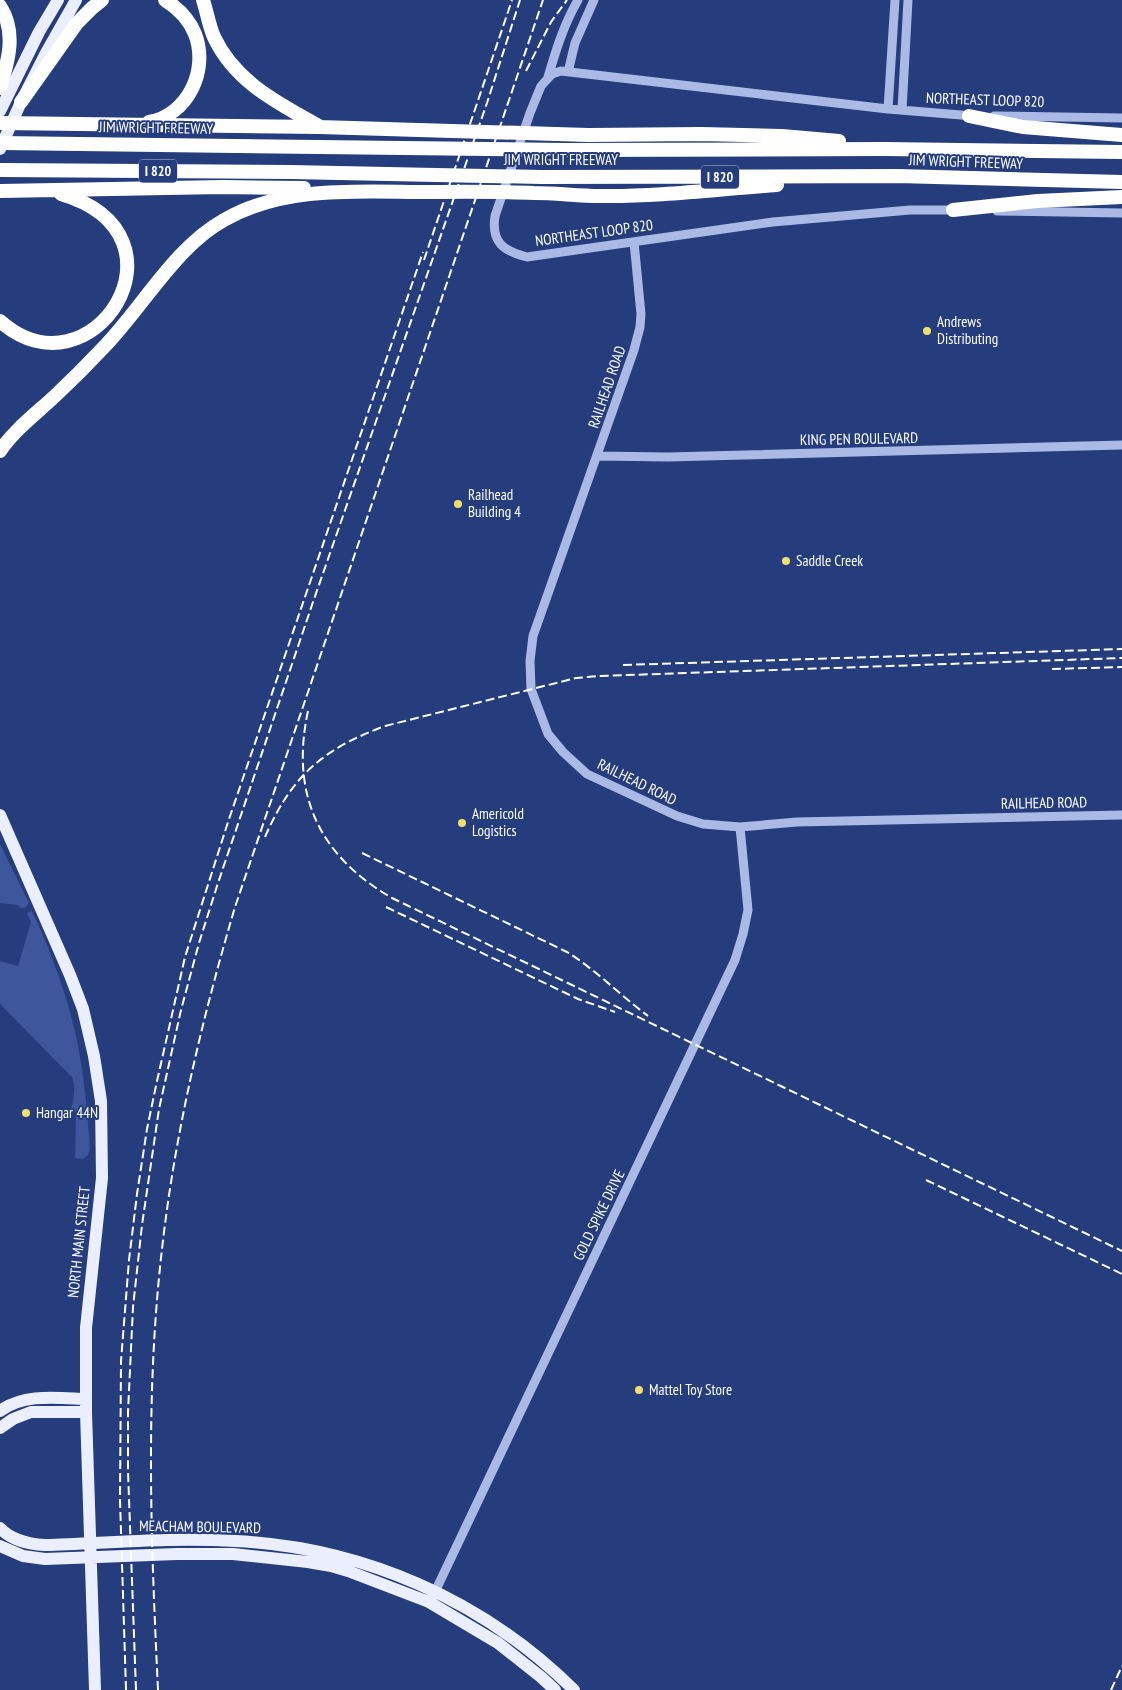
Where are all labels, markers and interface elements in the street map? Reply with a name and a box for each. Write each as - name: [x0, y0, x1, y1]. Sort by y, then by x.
- street label: NORTHEAST LOOP 820: [925, 88, 1045, 111]
- street label: JIM WRIGHT FREEWAY: [98, 117, 213, 138]
- street label: JIM WRIGHT FREEWAY: [503, 150, 618, 169]
- street label: JIM WRIGHT FREEWAY: [908, 150, 1024, 173]
- road number: I 820: [139, 160, 177, 182]
- road number: I 820: [701, 166, 739, 188]
- street label: NORTHEAST LOOP 820: [534, 215, 654, 250]
- place label: Andrews Distributing: [937, 312, 998, 348]
- marker: Andrews Distributing: [921, 325, 933, 337]
- street label: RAILHEAD ROAD: [584, 343, 630, 431]
- street label: KING PEN BOULEVARD: [800, 428, 918, 449]
- place label: Railhead Building 4: [468, 485, 521, 521]
- marker: Railhead Building 4: [452, 498, 464, 510]
- place label: Saddle Creek: [796, 551, 863, 570]
- marker: Saddle Creek: [780, 555, 792, 567]
- street label: RAILHEAD ROAD: [594, 754, 680, 809]
- street label: RAILHEAD ROAD: [1001, 792, 1087, 813]
- place label: Americold Logistics: [472, 804, 524, 840]
- marker: Americold Logistics: [456, 817, 468, 829]
- place label: Hangar 44N: [36, 1103, 98, 1122]
- marker: Hangar 44N: [20, 1107, 32, 1119]
- street label: GOLD SPIKE DRIVE: [568, 1166, 629, 1263]
- street label: NORTH MAIN STREET: [63, 1185, 94, 1299]
- place label: Mattel Toy Store: [649, 1380, 732, 1399]
- marker: Mattel Toy Store: [633, 1384, 645, 1396]
- street label: MEACHAM BOULEVARD: [139, 1516, 261, 1537]

